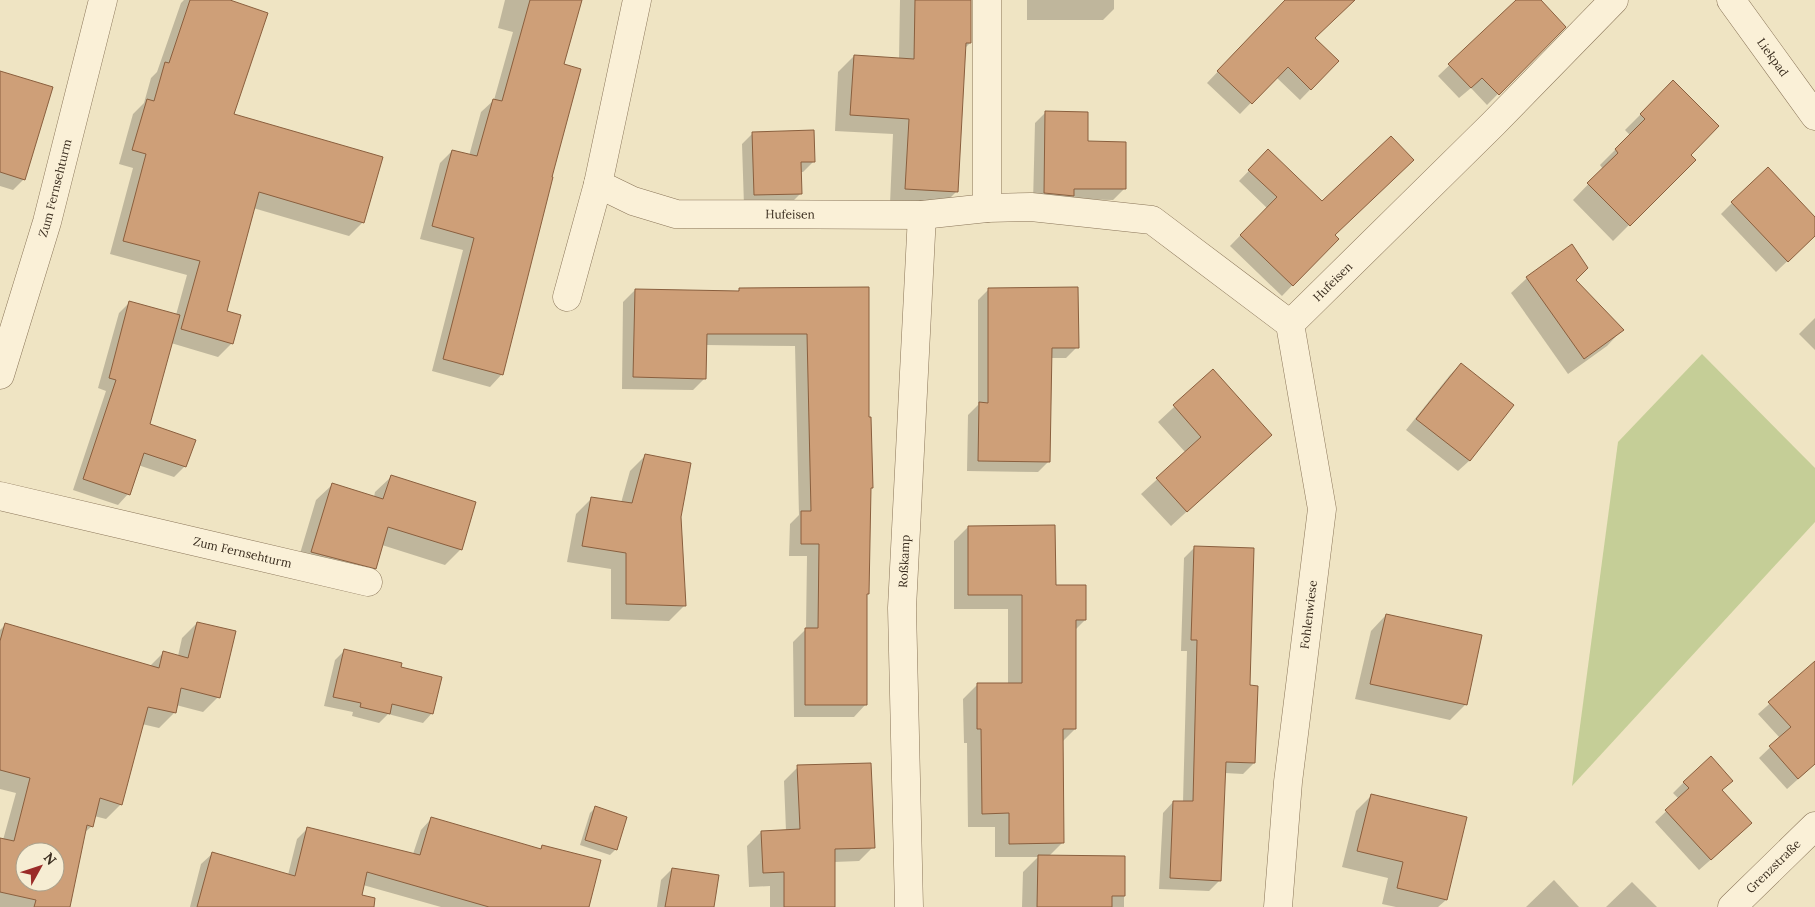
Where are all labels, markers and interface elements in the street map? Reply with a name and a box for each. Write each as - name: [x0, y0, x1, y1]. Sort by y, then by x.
- street label: Liekpad: [1754, 35, 1792, 79]
- street label: Zum Fernsehturm: [35, 137, 75, 239]
- street label: Hufeisen: [765, 206, 815, 222]
- street label: Hufeisen: [1309, 259, 1355, 304]
- street label: Zum Fernsehturm: [192, 533, 294, 571]
- street label: Roßkamp: [895, 534, 913, 588]
- street label: Fohlenwiese: [1297, 579, 1320, 650]
- street label: Grenzstraße: [1743, 836, 1804, 896]
- north arrow: [15, 842, 65, 892]
- text: N: [40, 849, 60, 869]

